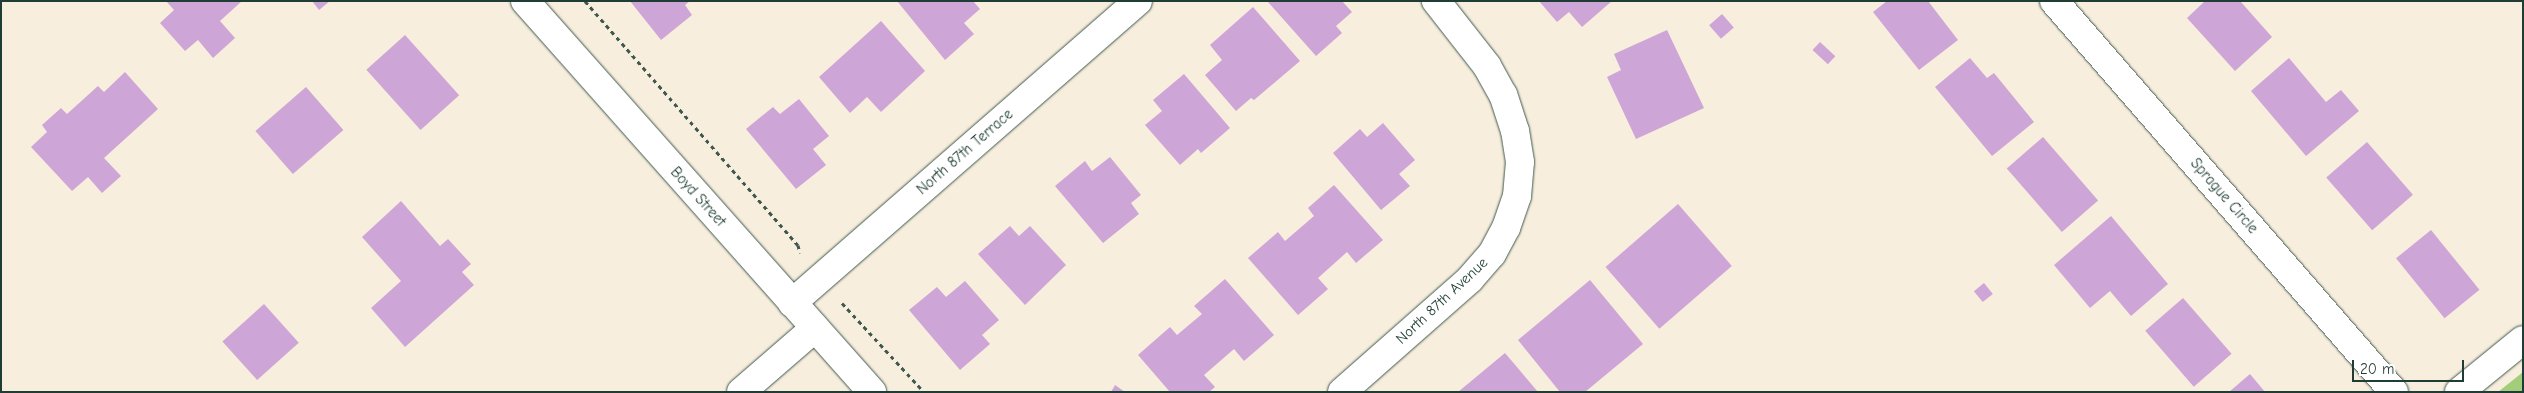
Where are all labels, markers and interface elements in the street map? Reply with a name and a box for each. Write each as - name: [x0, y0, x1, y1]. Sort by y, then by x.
- street label: North 87th Terrace: [913, 105, 1017, 199]
- street label: Sprague Circle: [2186, 155, 2262, 237]
- street label: Boyd Street: [667, 163, 729, 231]
- street label: North 87th Avenue: [1392, 254, 1492, 348]
- scale bar: [2354, 350, 2466, 382]
- text: 20 m: [2360, 360, 2394, 378]

